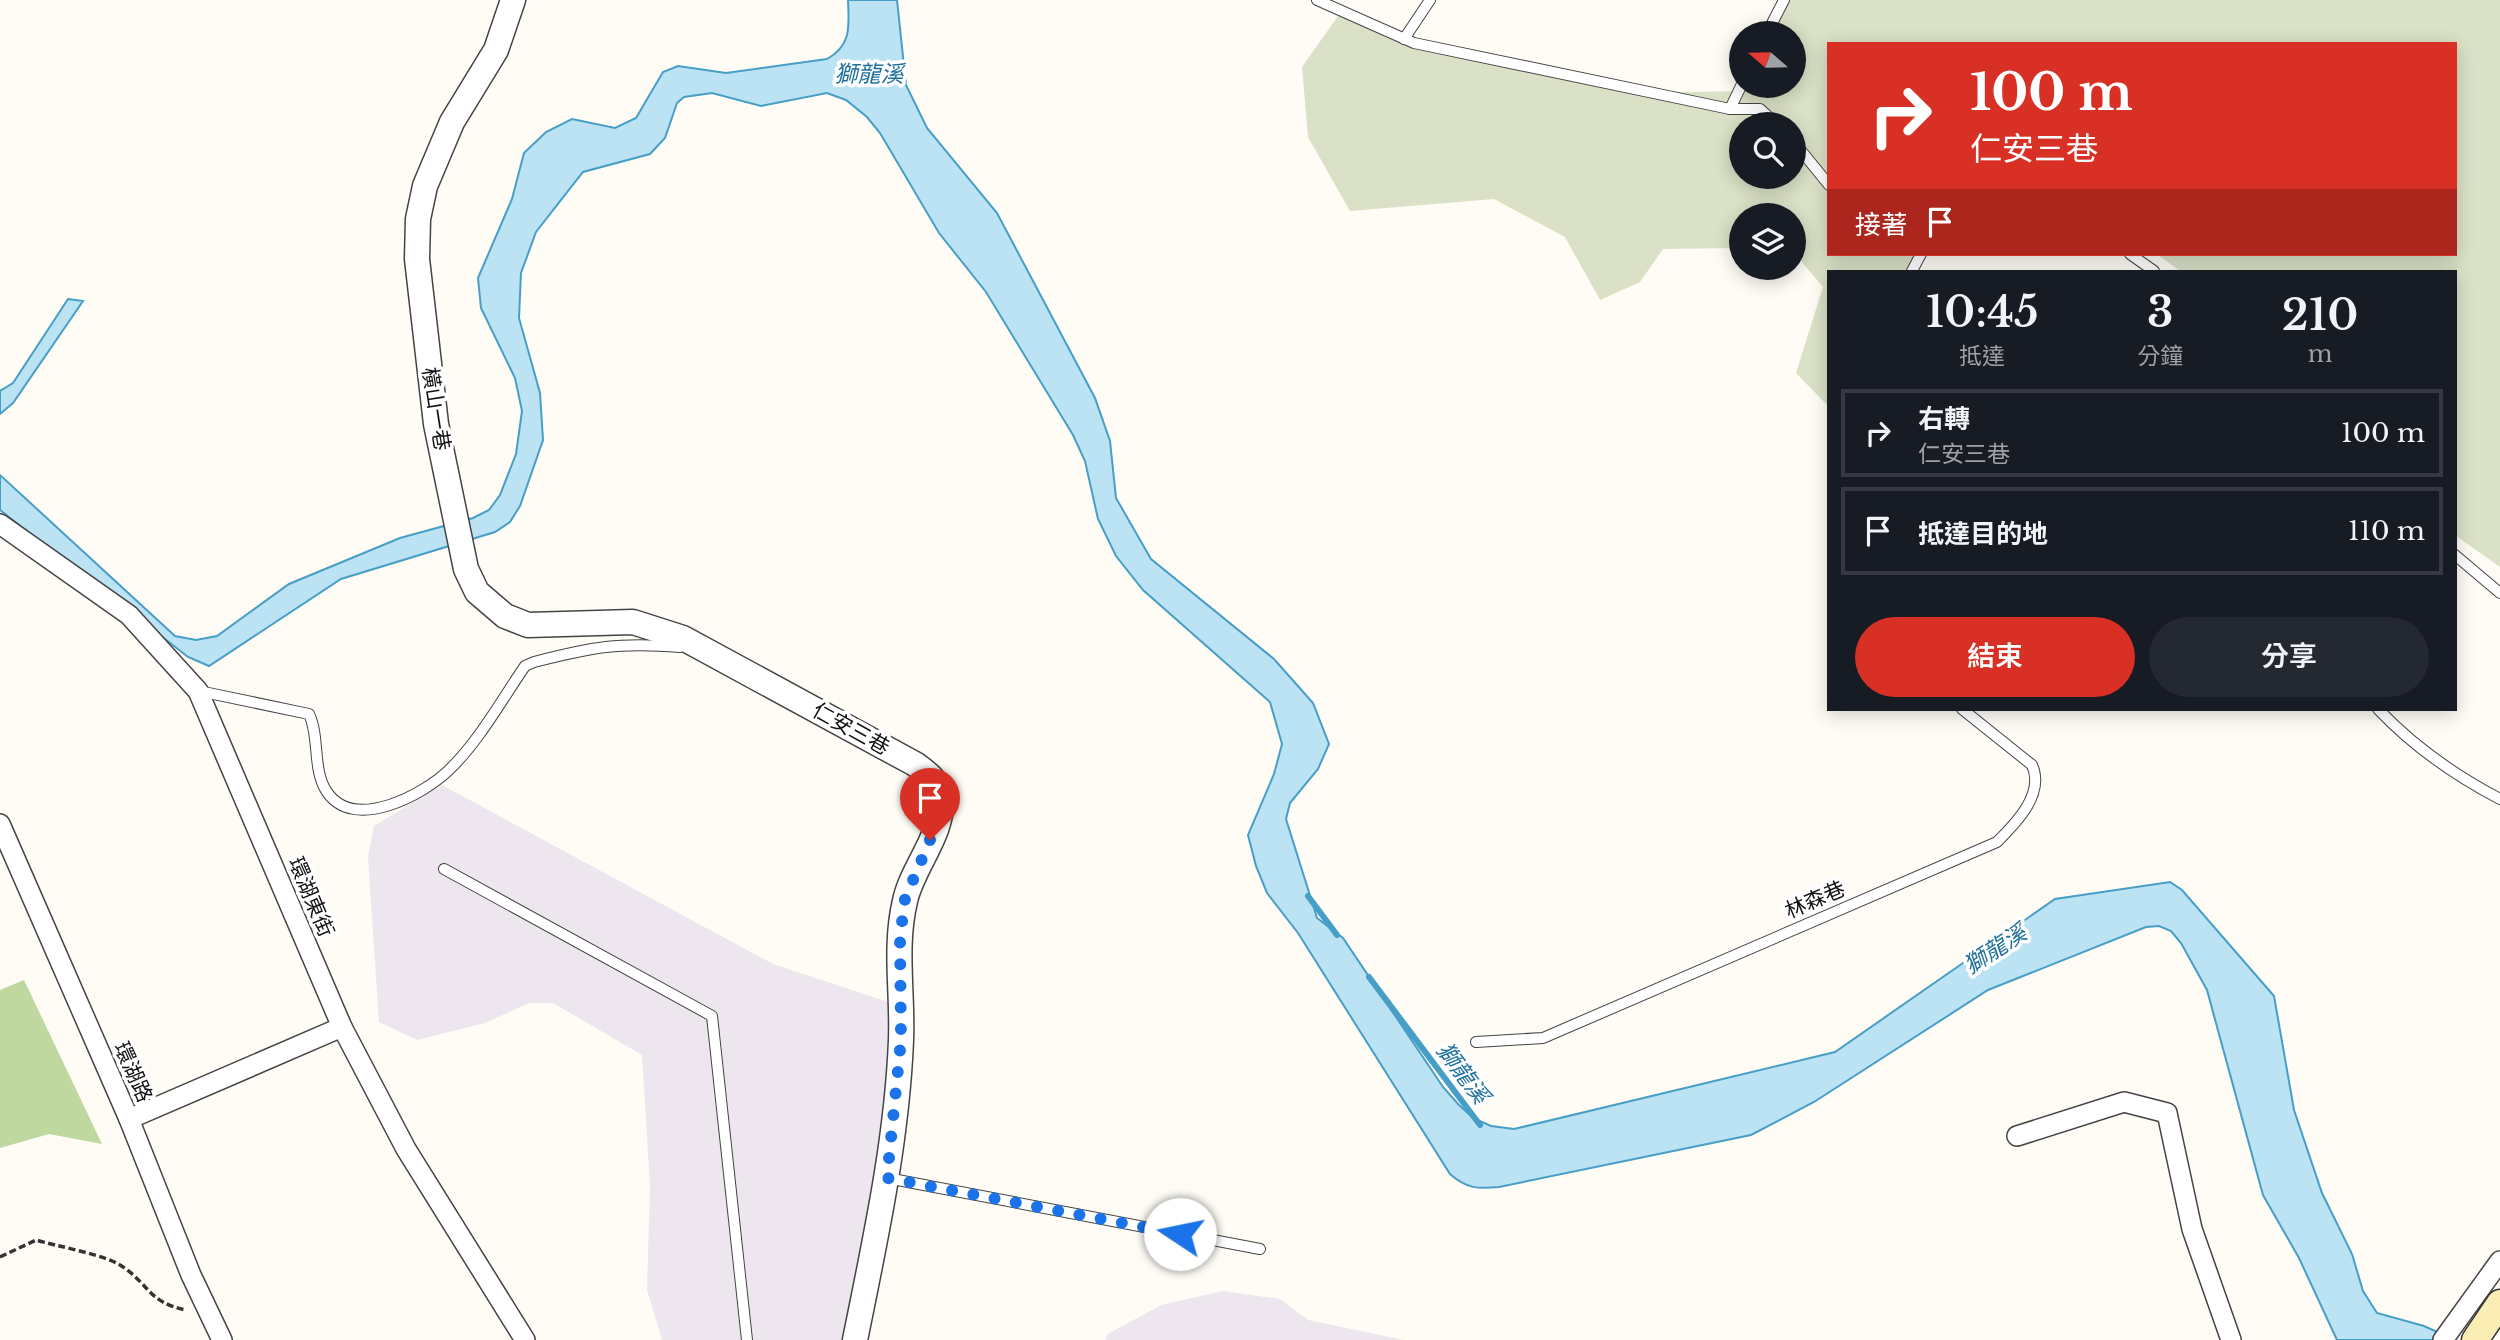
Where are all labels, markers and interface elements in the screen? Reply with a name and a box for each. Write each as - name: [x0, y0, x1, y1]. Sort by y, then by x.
- north arrow: [1729, 21, 1806, 98]
- map controls: [1729, 21, 1806, 280]
- water label: 獅龍溪: [835, 60, 907, 88]
- text: 100 m: [1970, 62, 2133, 123]
- icon: right: [1855, 70, 1946, 161]
- button: search: [1729, 112, 1806, 189]
- text: 仁安三巷: [1970, 129, 2098, 169]
- button: layers: [1729, 203, 1806, 280]
- icon: arrive: [1921, 203, 1959, 241]
- text: 接著: [1855, 209, 1907, 241]
- text: 10:45: [1926, 286, 2039, 338]
- text: 3: [2147, 286, 2173, 338]
- text: 210: [2282, 289, 2358, 341]
- text: m: [2308, 340, 2332, 368]
- text: 抵達: [1959, 342, 2005, 370]
- text: 分鐘: [2137, 342, 2183, 370]
- street label: 橫山一巷: [417, 365, 455, 453]
- text: 右轉: [1918, 403, 1970, 435]
- icon: right: [1859, 414, 1897, 452]
- text: 100 m: [2341, 417, 2425, 449]
- text: 仁安三巷: [1918, 440, 2010, 468]
- icon: arrive: [1859, 512, 1897, 550]
- text: 110 m: [2348, 515, 2425, 547]
- text: 抵達目的地: [1918, 518, 2048, 550]
- button: 結束: [1855, 617, 2135, 697]
- button: 分享: [2149, 617, 2429, 697]
- street label: 仁安三巷: [808, 697, 894, 761]
- pin: [900, 768, 960, 840]
- icon: arrive: [911, 779, 949, 817]
- street label: 環湖東街: [283, 853, 339, 941]
- street label: 林森巷: [1781, 876, 1849, 924]
- water label: 獅龍溪: [1958, 917, 2034, 980]
- water label: 獅龍溪: [1431, 1037, 1497, 1111]
- street label: 環湖路: [108, 1038, 158, 1106]
- position arrow: [1143, 1197, 1217, 1271]

